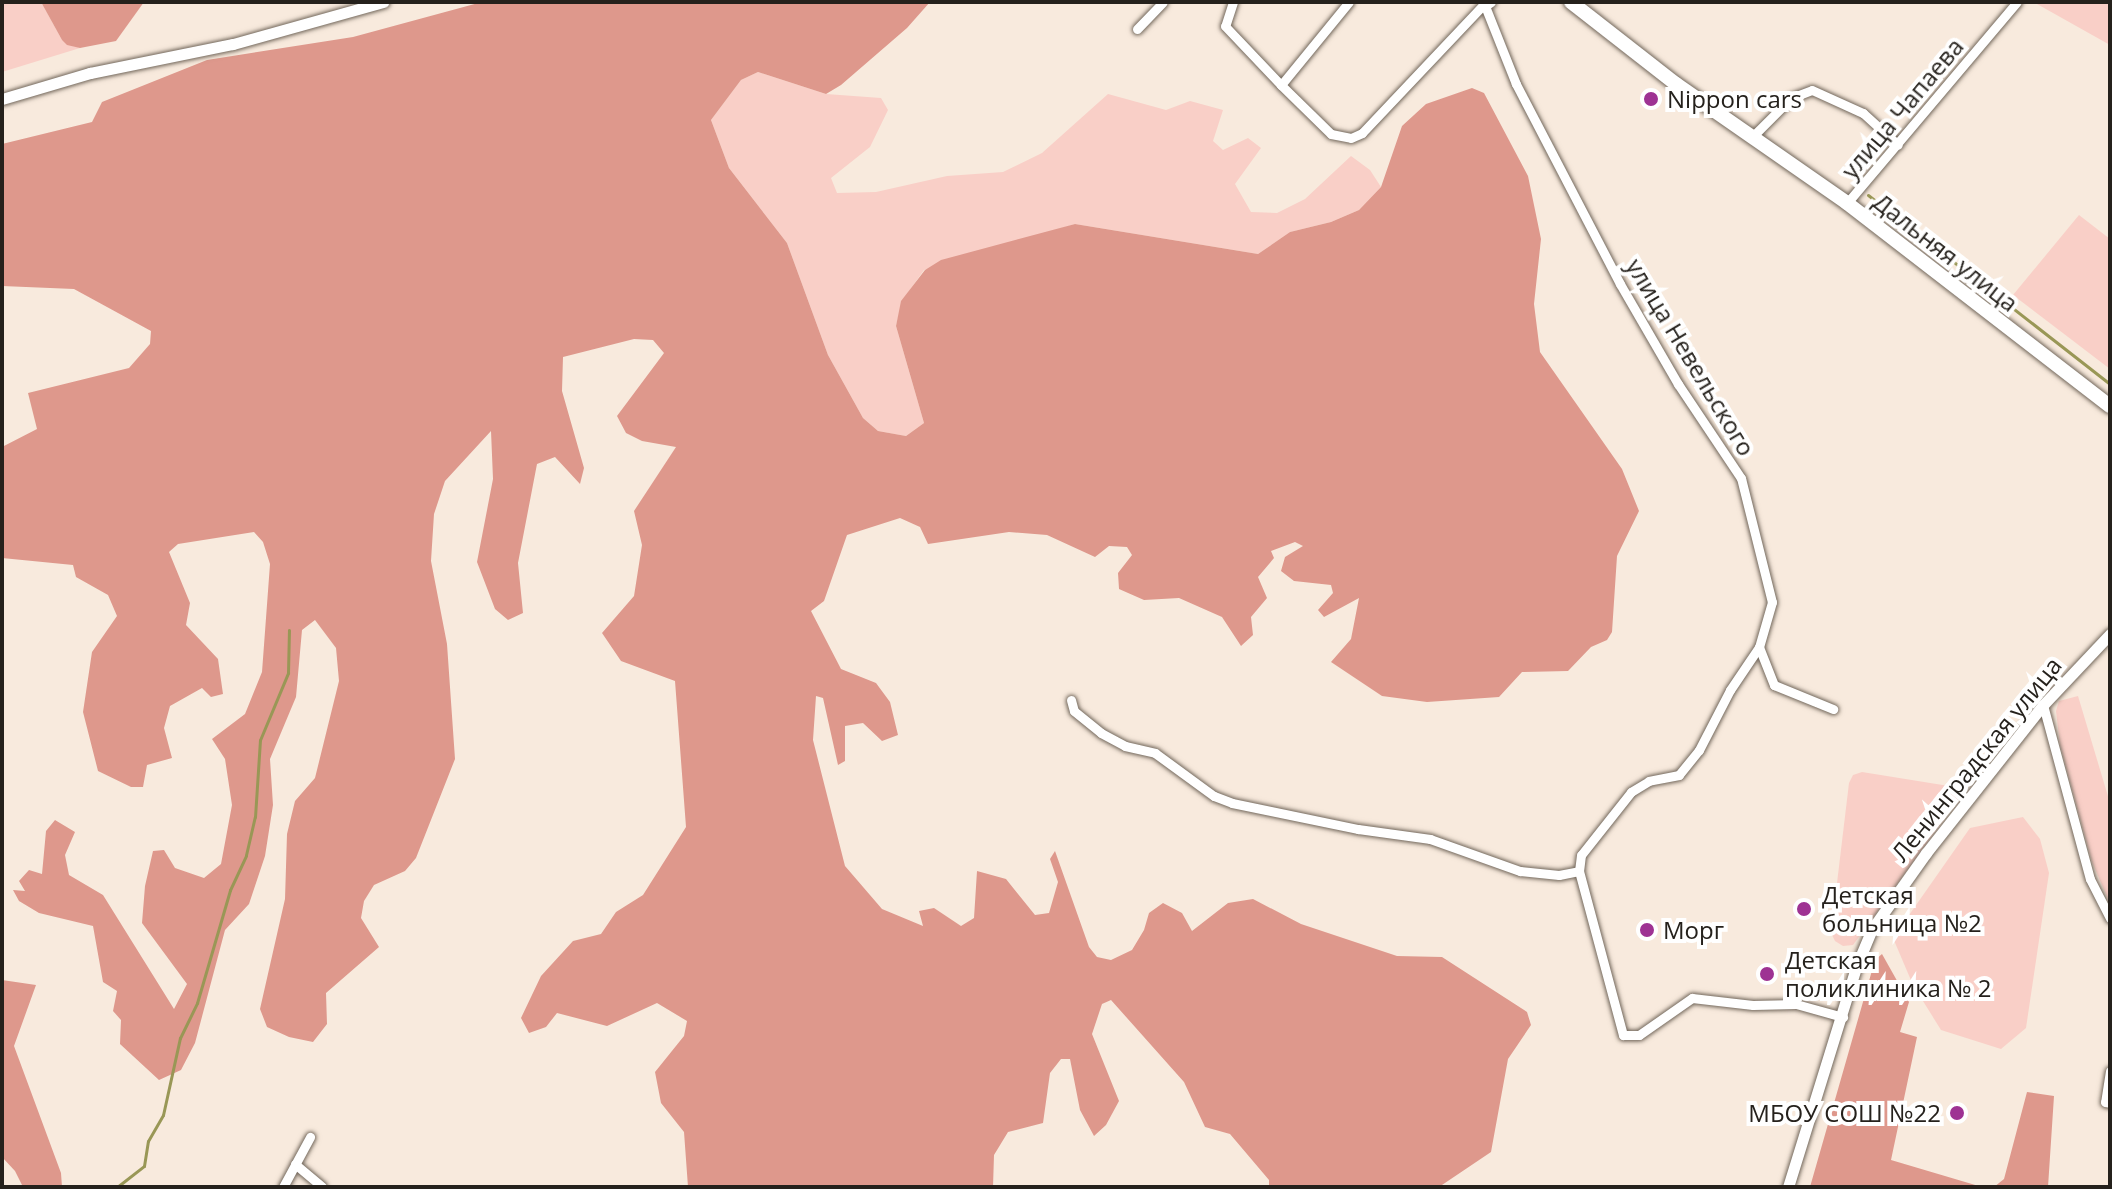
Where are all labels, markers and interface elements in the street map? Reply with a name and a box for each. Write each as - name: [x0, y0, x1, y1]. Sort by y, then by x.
- street label: улица Чапаева: [1835, 32, 1969, 184]
- place label: Nippon cars: [1667, 85, 1802, 113]
- marker: Nippon cars: [1642, 90, 1660, 108]
- street label: Дальняя улица: [1868, 187, 2024, 317]
- street label: улица Невельского: [1621, 253, 1761, 461]
- street label: Ленинградская улица: [1885, 651, 2067, 867]
- place label: Детская больница №2: [1822, 881, 1982, 937]
- marker: Детская больница №2: [1793, 898, 1815, 920]
- place label: Морг: [1663, 916, 1724, 944]
- marker: Морг: [1638, 921, 1656, 939]
- place label: Детская поликлиника № 2: [1785, 946, 1992, 1002]
- marker: Детская поликлиника № 2: [1756, 963, 1778, 985]
- place label: МБОУ СОШ №22: [1748, 1099, 1941, 1127]
- marker: МБОУ СОШ №22: [1948, 1104, 1966, 1122]

